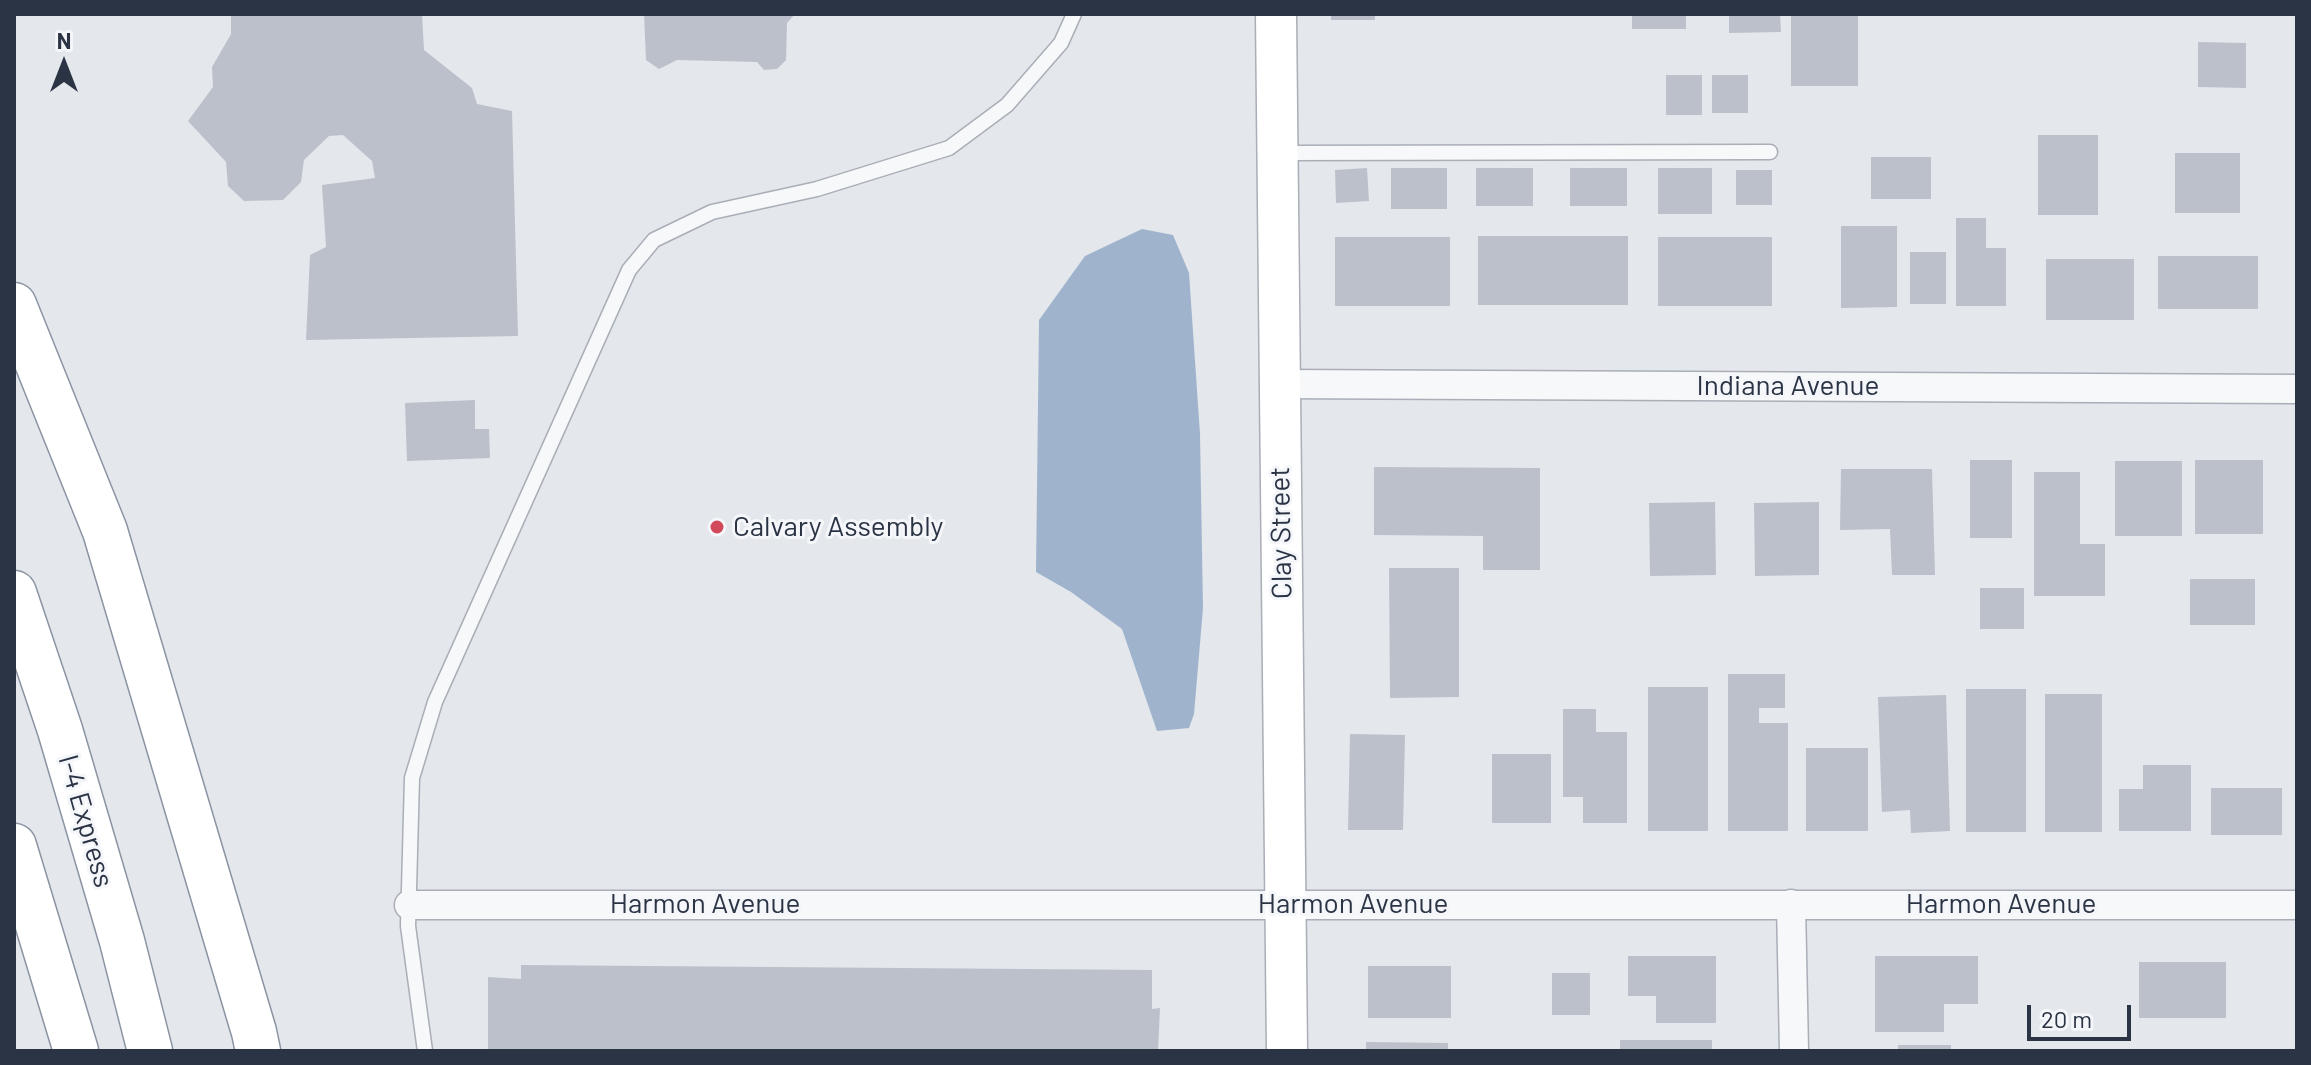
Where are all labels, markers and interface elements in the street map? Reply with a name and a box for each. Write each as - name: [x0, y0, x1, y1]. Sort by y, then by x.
- north arrow: [24, 24, 104, 104]
- text: N: [57, 27, 71, 53]
- street label: Indiana Avenue: [1697, 369, 1879, 403]
- street label: Clay Street: [1263, 466, 1299, 600]
- place label: Calvary Assembly: [733, 510, 944, 544]
- marker: Calvary Assembly: [708, 518, 726, 536]
- street label: I-4 Express: [51, 751, 121, 891]
- street label: Harmon Avenue: [610, 887, 800, 921]
- street label: Harmon Avenue: [1258, 887, 1448, 921]
- street label: Harmon Avenue: [1906, 887, 2096, 921]
- scale bar: [2031, 989, 2135, 1039]
- text: 20 m: [2041, 1004, 2092, 1033]

